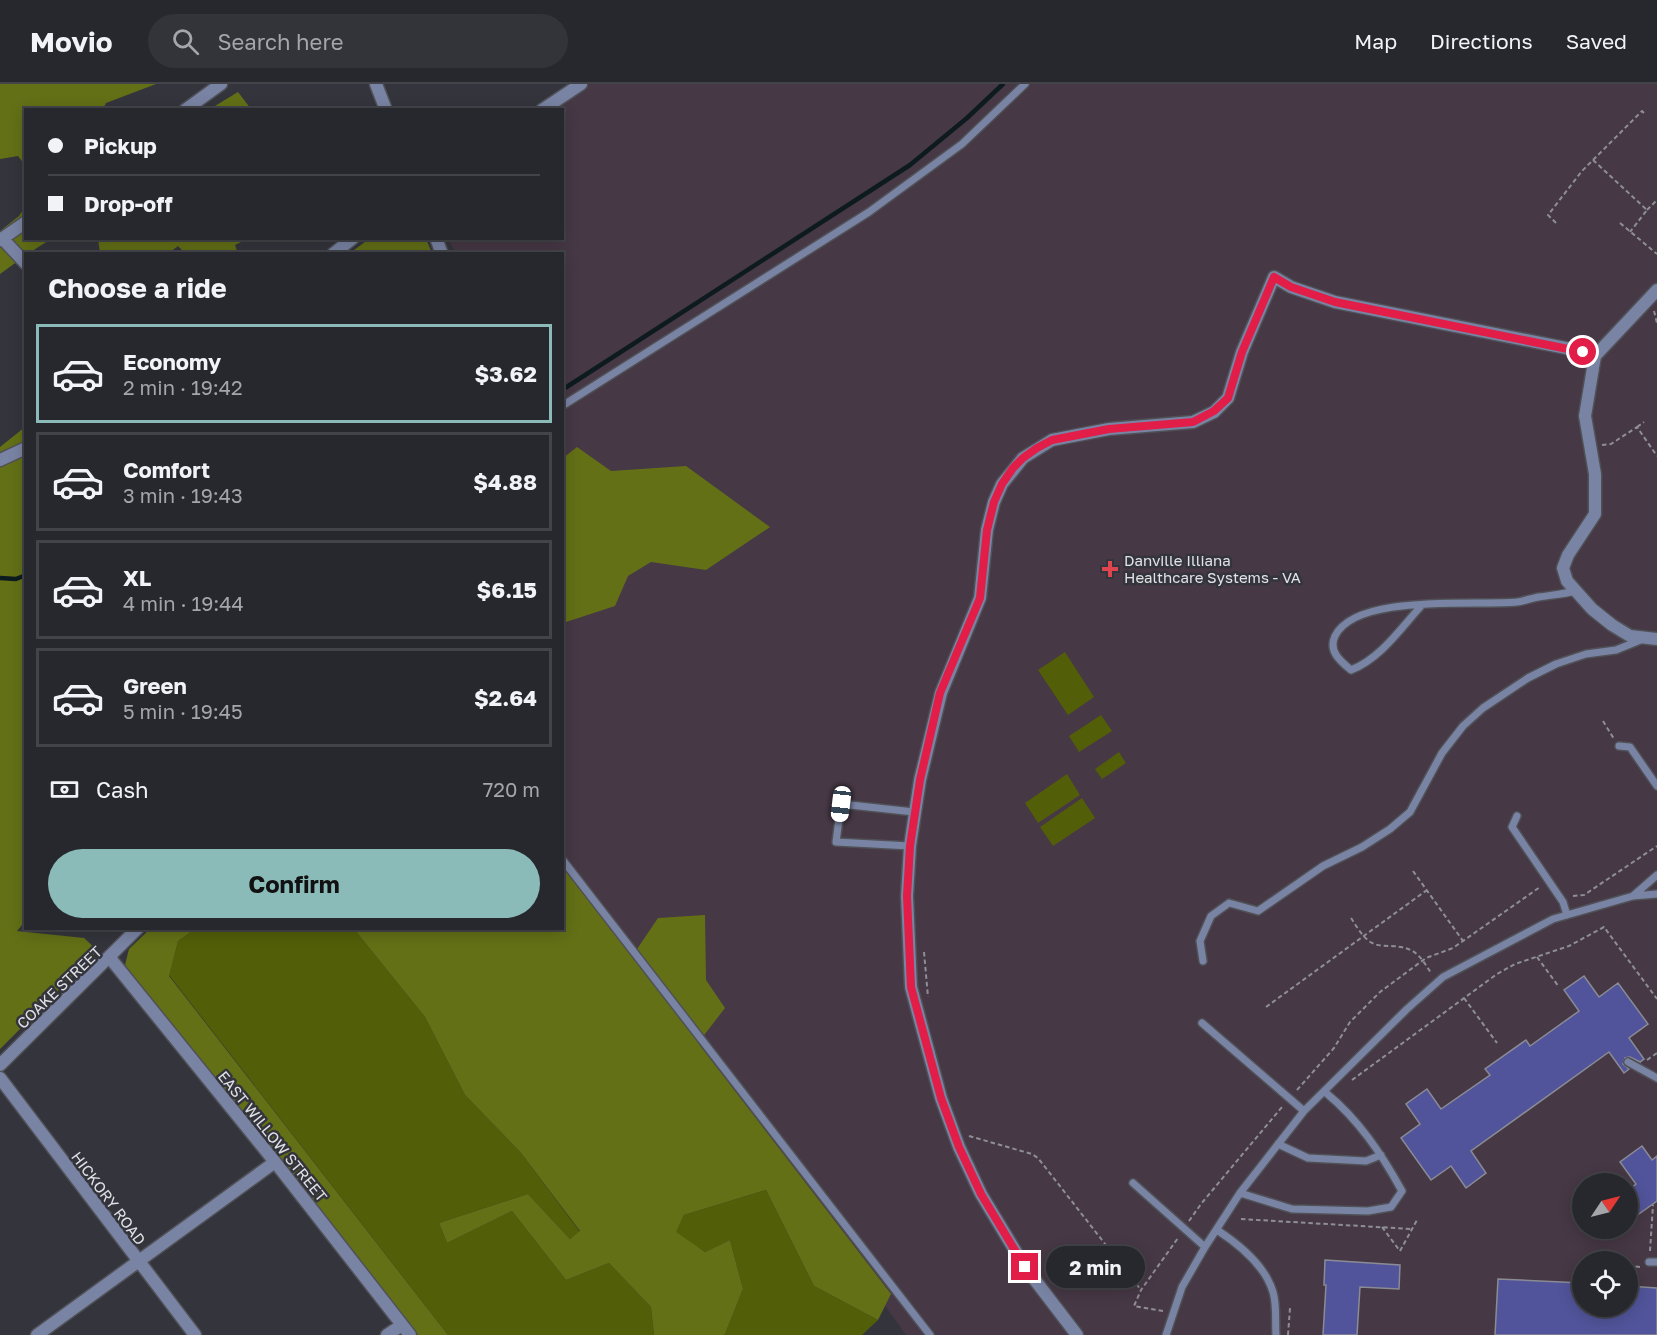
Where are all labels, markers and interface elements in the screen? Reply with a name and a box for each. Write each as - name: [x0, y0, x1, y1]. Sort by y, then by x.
- search box: [148, 14, 568, 68]
- text: Movio: [30, 25, 112, 58]
- icon: search: [169, 25, 202, 58]
- text: Search here: [217, 28, 344, 55]
- text: Map: [1354, 28, 1397, 54]
- text: Directions: [1430, 28, 1533, 54]
- text: Saved: [1566, 28, 1627, 54]
- text: Pickup: [84, 132, 157, 159]
- text: Drop-off: [84, 190, 173, 217]
- text: Choose a ride: [48, 272, 227, 304]
- route start: [1569, 338, 1596, 365]
- icon: car: [51, 347, 105, 401]
- text: Economy: [123, 348, 221, 375]
- text: $3.62: [474, 360, 537, 387]
- text: 2 min · 19:42: [123, 375, 243, 399]
- icon: car: [51, 455, 105, 509]
- text: Comfort: [123, 456, 210, 483]
- text: $4.88: [473, 468, 537, 495]
- text: 3 min · 19:43: [123, 483, 243, 507]
- place label: Danville Illiana Healthcare Systems - VA: [1124, 551, 1301, 586]
- marker: Danville Illiana Healthcare Systems - VA: [1101, 560, 1119, 578]
- icon: car: [51, 563, 105, 617]
- text: XL: [123, 564, 151, 591]
- text: $6.15: [476, 576, 537, 603]
- text: 4 min · 19:44: [123, 591, 244, 615]
- icon: car: [51, 671, 105, 725]
- text: Green: [123, 672, 187, 699]
- text: $2.64: [474, 684, 537, 711]
- text: 5 min · 19:45: [123, 699, 243, 723]
- icon: cash: [48, 773, 81, 806]
- text: Cash: [96, 776, 149, 803]
- text: 720 m: [483, 777, 540, 801]
- car: [830, 785, 852, 823]
- button: Confirm: [48, 849, 540, 918]
- street label: COAKE STREET: [13, 942, 105, 1032]
- street label: EAST WILLOW STREET: [215, 1067, 331, 1205]
- street label: HICKORY ROAD: [68, 1148, 150, 1248]
- north arrow: [1572, 1173, 1638, 1239]
- map controls: [1572, 1173, 1638, 1317]
- callout: 2 min: [1046, 1246, 1145, 1288]
- button: locate: [1572, 1251, 1638, 1317]
- route end: [1011, 1253, 1038, 1280]
- text: 2 min: [1069, 1255, 1122, 1279]

